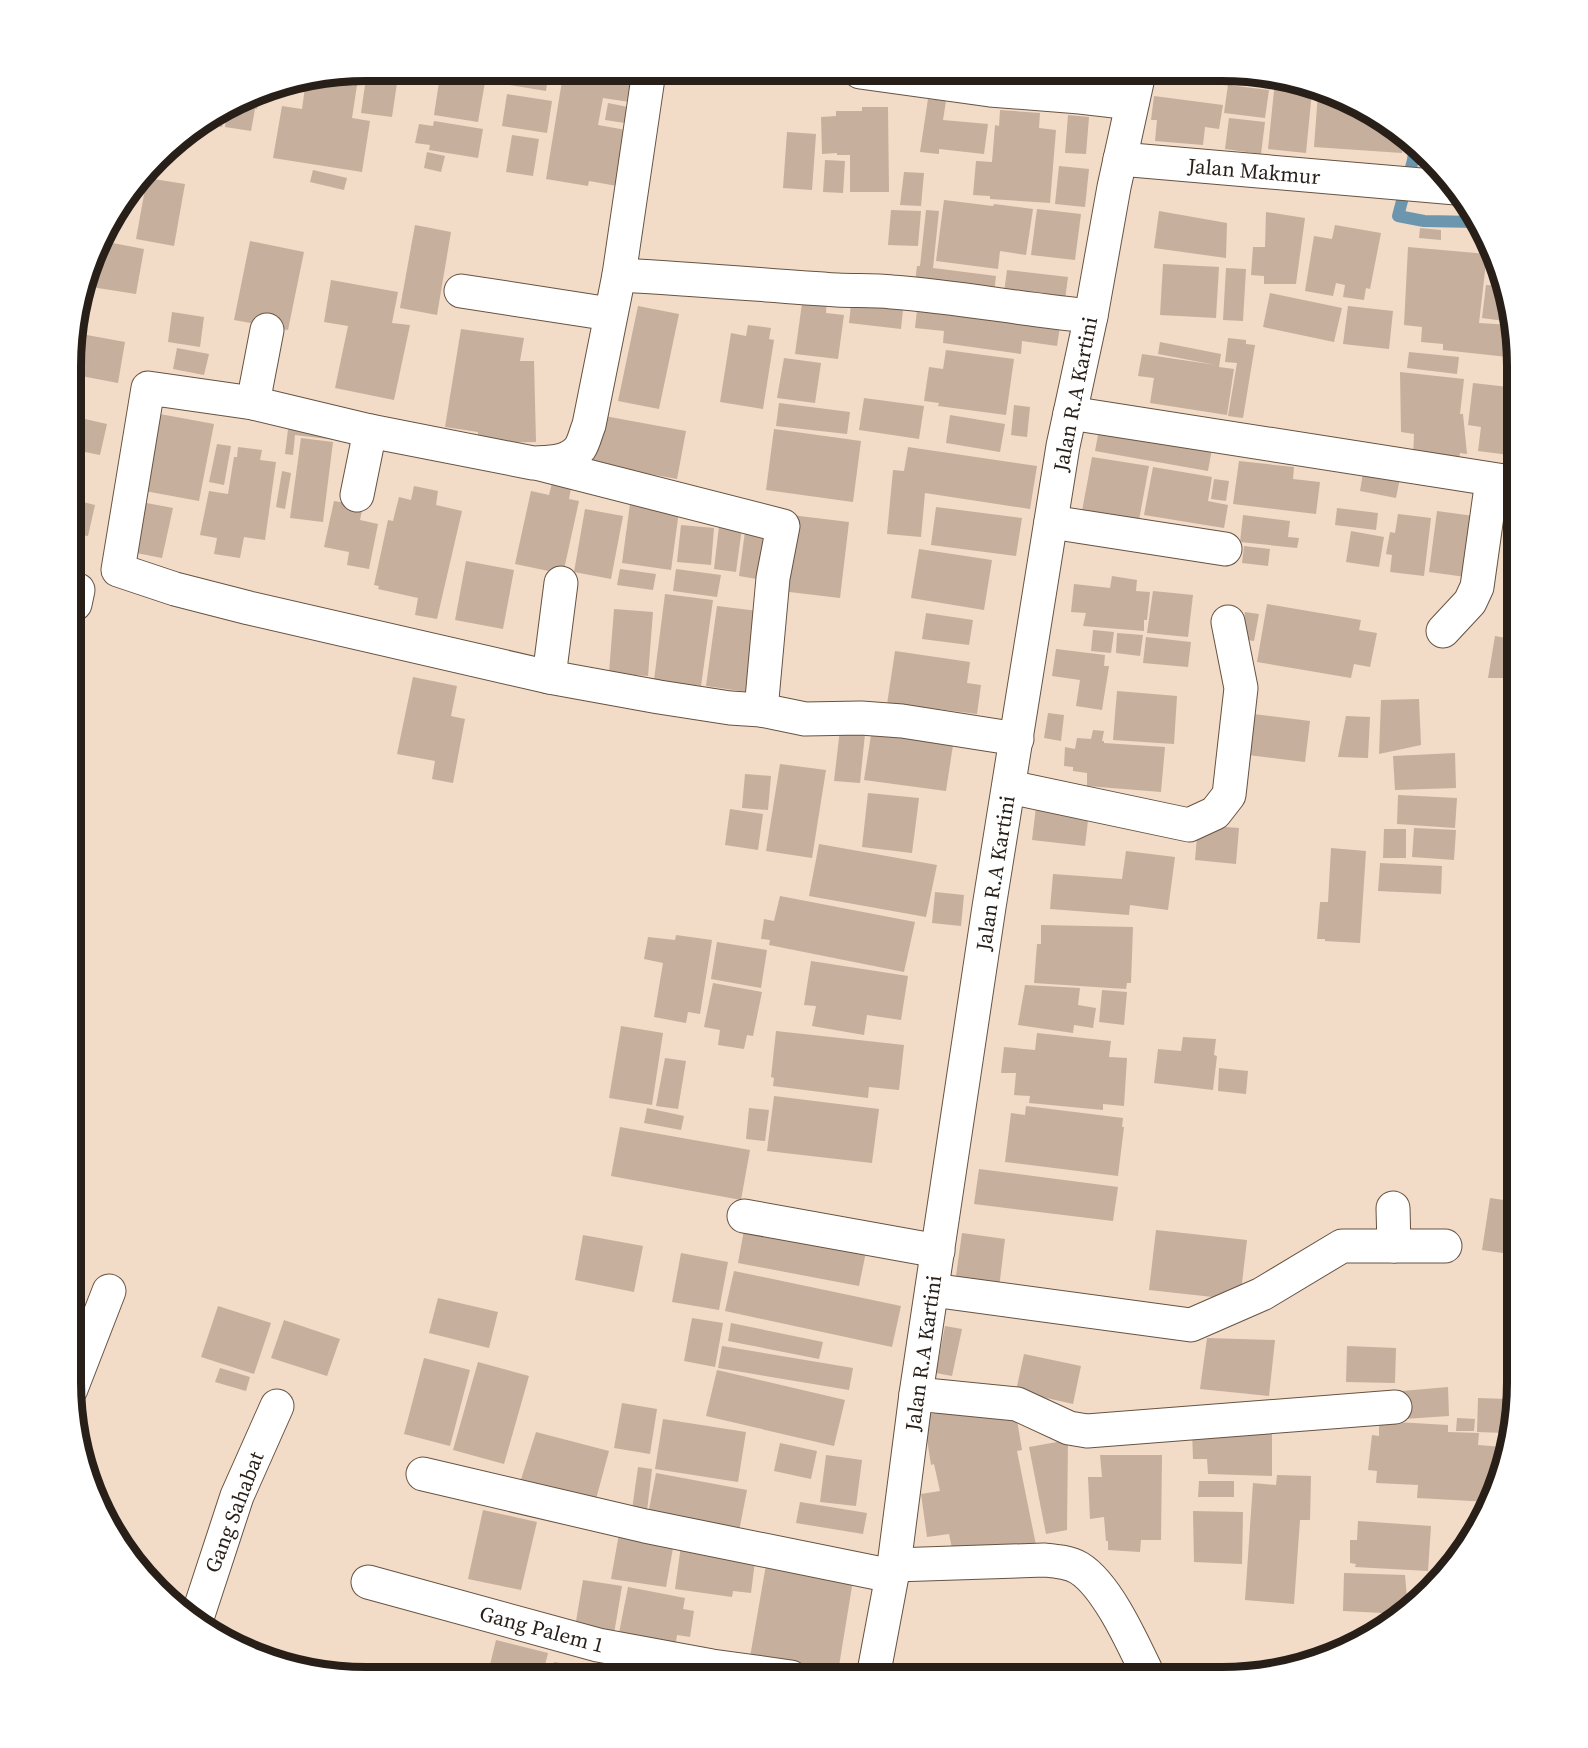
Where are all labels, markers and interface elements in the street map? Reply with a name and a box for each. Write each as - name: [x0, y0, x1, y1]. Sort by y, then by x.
- street label: Jalan Makmur: [1186, 151, 1322, 191]
- street label: Jalan R.A Kartini: [1046, 314, 1104, 475]
- street label: Jalan R.A Kartini: [968, 793, 1022, 954]
- street label: Jalan R.A Kartini: [898, 1273, 948, 1434]
- street label: Gang Sahabat: [198, 1447, 270, 1577]
- street label: Gang Palem 1: [477, 1598, 607, 1660]

